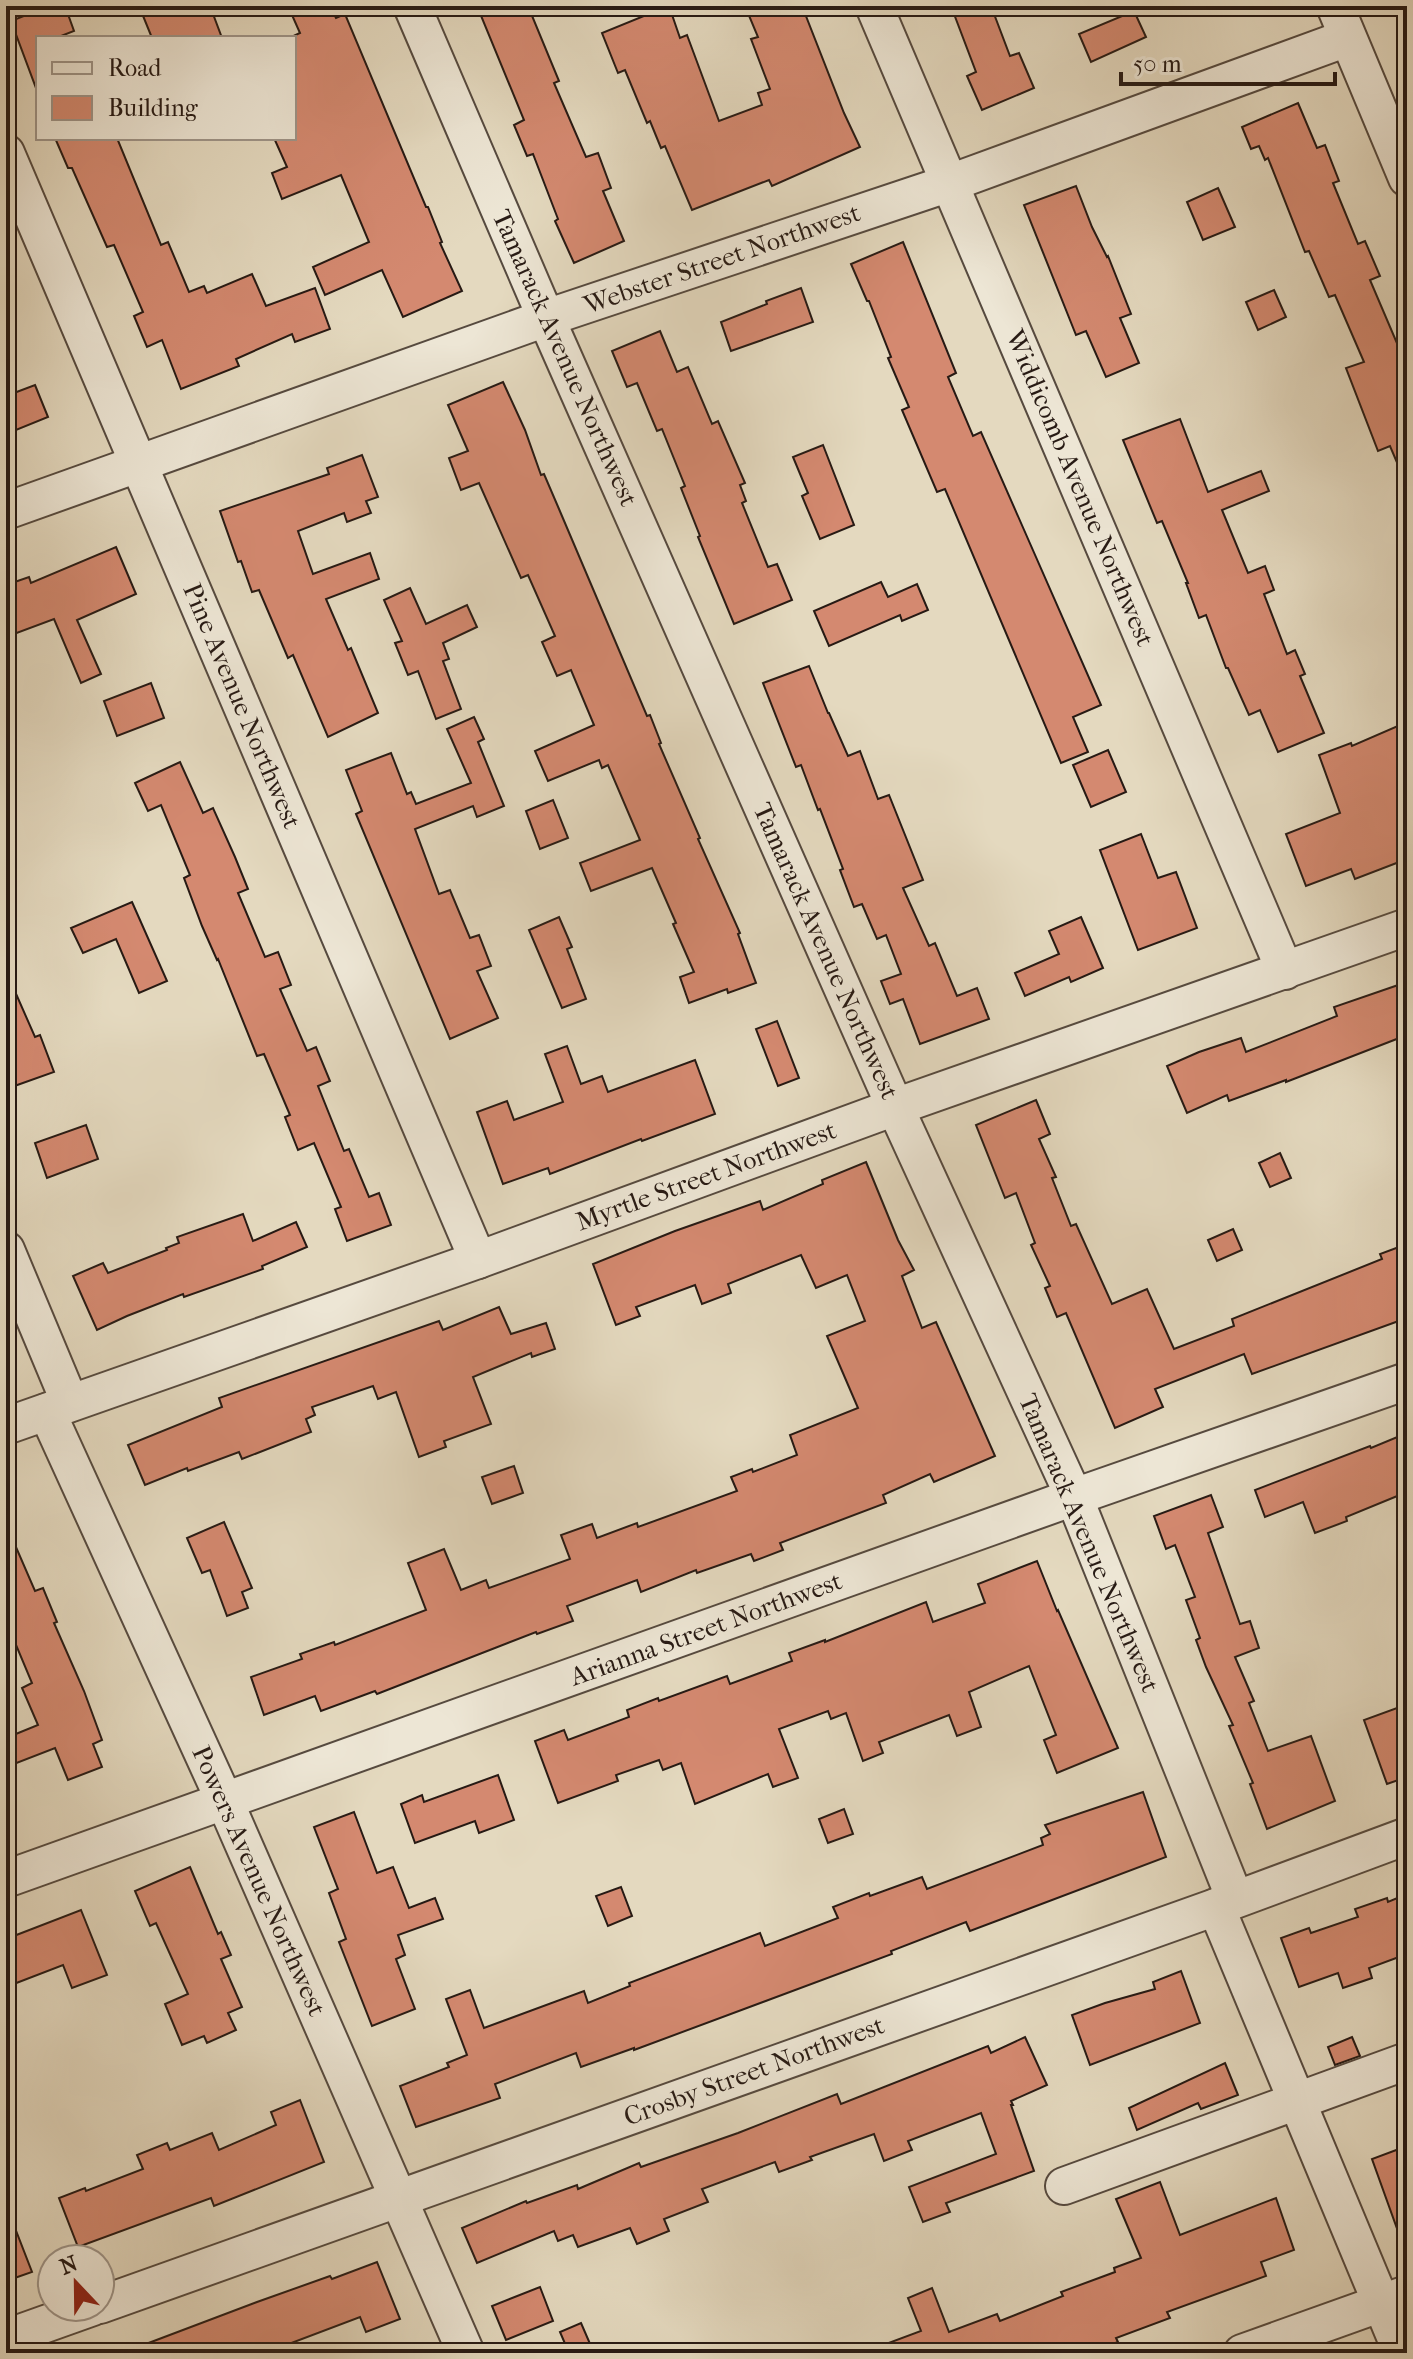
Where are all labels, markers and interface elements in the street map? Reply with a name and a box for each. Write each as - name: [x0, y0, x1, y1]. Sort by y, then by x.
- legend: [36, 36, 296, 140]
- scale bar: [1121, 36, 1335, 86]
- text: 50 m: [1133, 50, 1182, 78]
- text: Road: [108, 54, 162, 82]
- text: Building: [108, 94, 199, 122]
- street label: Webster Street Northwest: [579, 197, 865, 321]
- street label: Tamarack Avenue Northwest: [485, 205, 645, 512]
- street label: Widdicomb Avenue Northwest: [999, 324, 1161, 652]
- street label: Pine Avenue Northwest: [176, 579, 308, 834]
- street label: Tamarack Avenue Northwest: [746, 798, 906, 1105]
- street label: Myrtle Street Northwest: [572, 1114, 841, 1238]
- street label: Tamarack Avenue Northwest: [1012, 1389, 1166, 1698]
- street label: Arianna Street Northwest: [565, 1565, 847, 1693]
- street label: Powers Avenue Northwest: [185, 1741, 333, 2022]
- street label: Crosby Street Northwest: [620, 2009, 889, 2133]
- north arrow: [36, 2243, 116, 2323]
- text: N: [56, 2250, 82, 2281]

